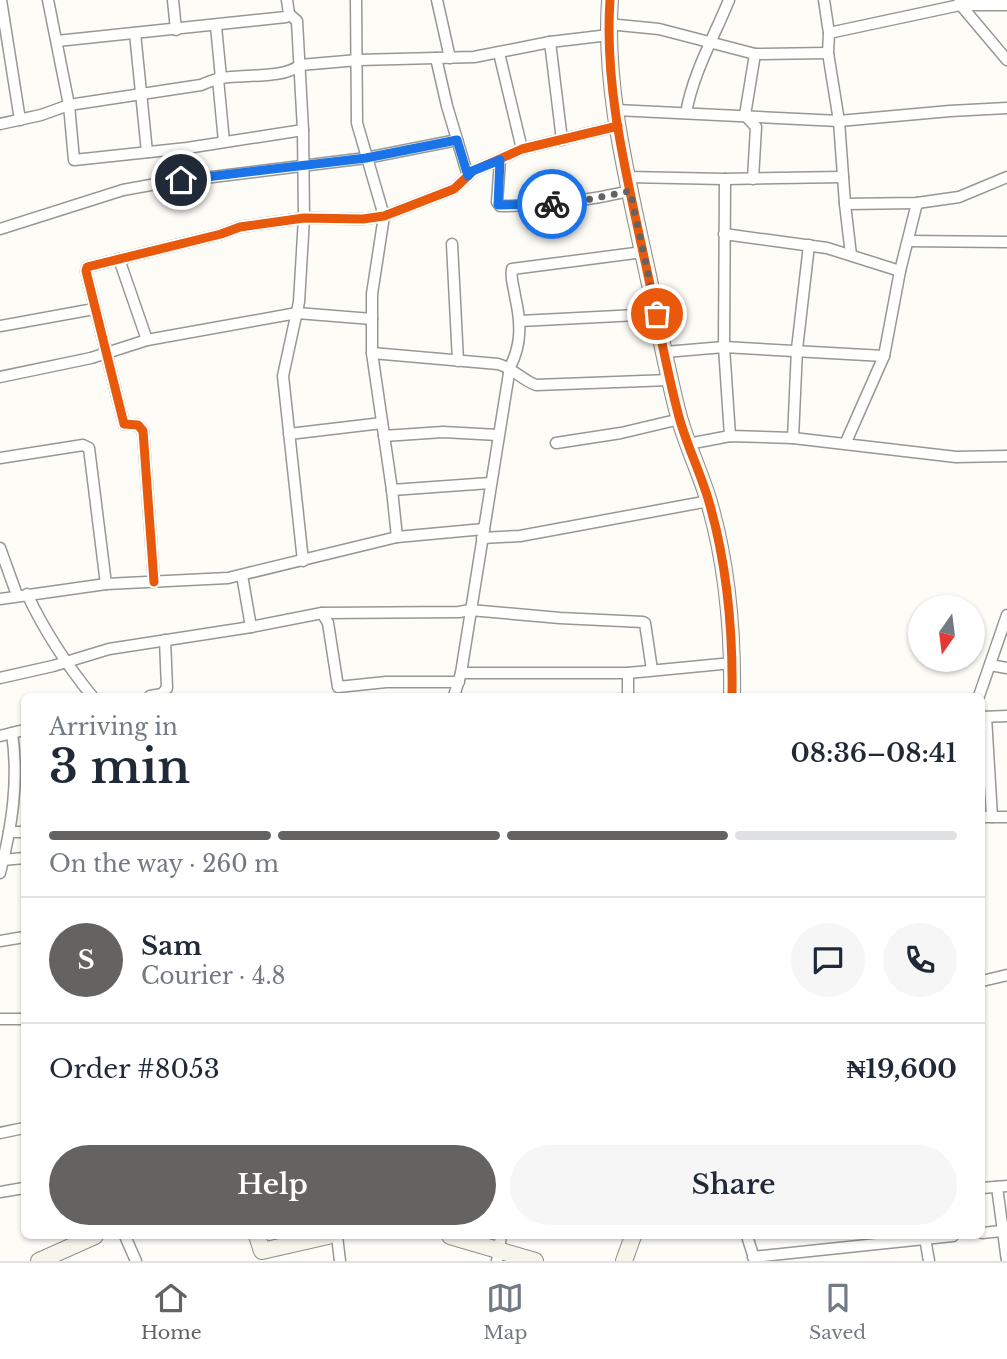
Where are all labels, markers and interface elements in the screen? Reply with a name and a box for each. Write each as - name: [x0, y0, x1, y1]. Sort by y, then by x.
- pin: [151, 150, 211, 210]
- icon: home: [162, 161, 200, 199]
- courier: [517, 169, 587, 239]
- icon: bike: [533, 185, 571, 223]
- pin: [627, 284, 687, 344]
- icon: bag: [638, 295, 676, 333]
- north arrow: [908, 595, 985, 672]
- map controls: [908, 595, 985, 672]
- text: Arriving in: [49, 713, 178, 741]
- text: 08:36–08:41: [790, 737, 957, 769]
- text: 3 min: [49, 738, 190, 795]
- text: On the way · 260 m: [49, 850, 279, 878]
- button: chat: [791, 923, 865, 997]
- button: phone: [883, 923, 957, 997]
- text: Sam: [141, 930, 202, 962]
- text: S: [77, 944, 95, 976]
- text: Courier · 4.8: [141, 962, 286, 990]
- text: Order #8053: [49, 1053, 220, 1085]
- text: ₦19,600: [847, 1053, 957, 1085]
- button: Help: [49, 1145, 496, 1225]
- button: Share: [510, 1145, 957, 1225]
- tab: Home: [141, 1279, 202, 1344]
- tab: Map: [483, 1279, 527, 1344]
- tab: Saved: [809, 1279, 866, 1344]

